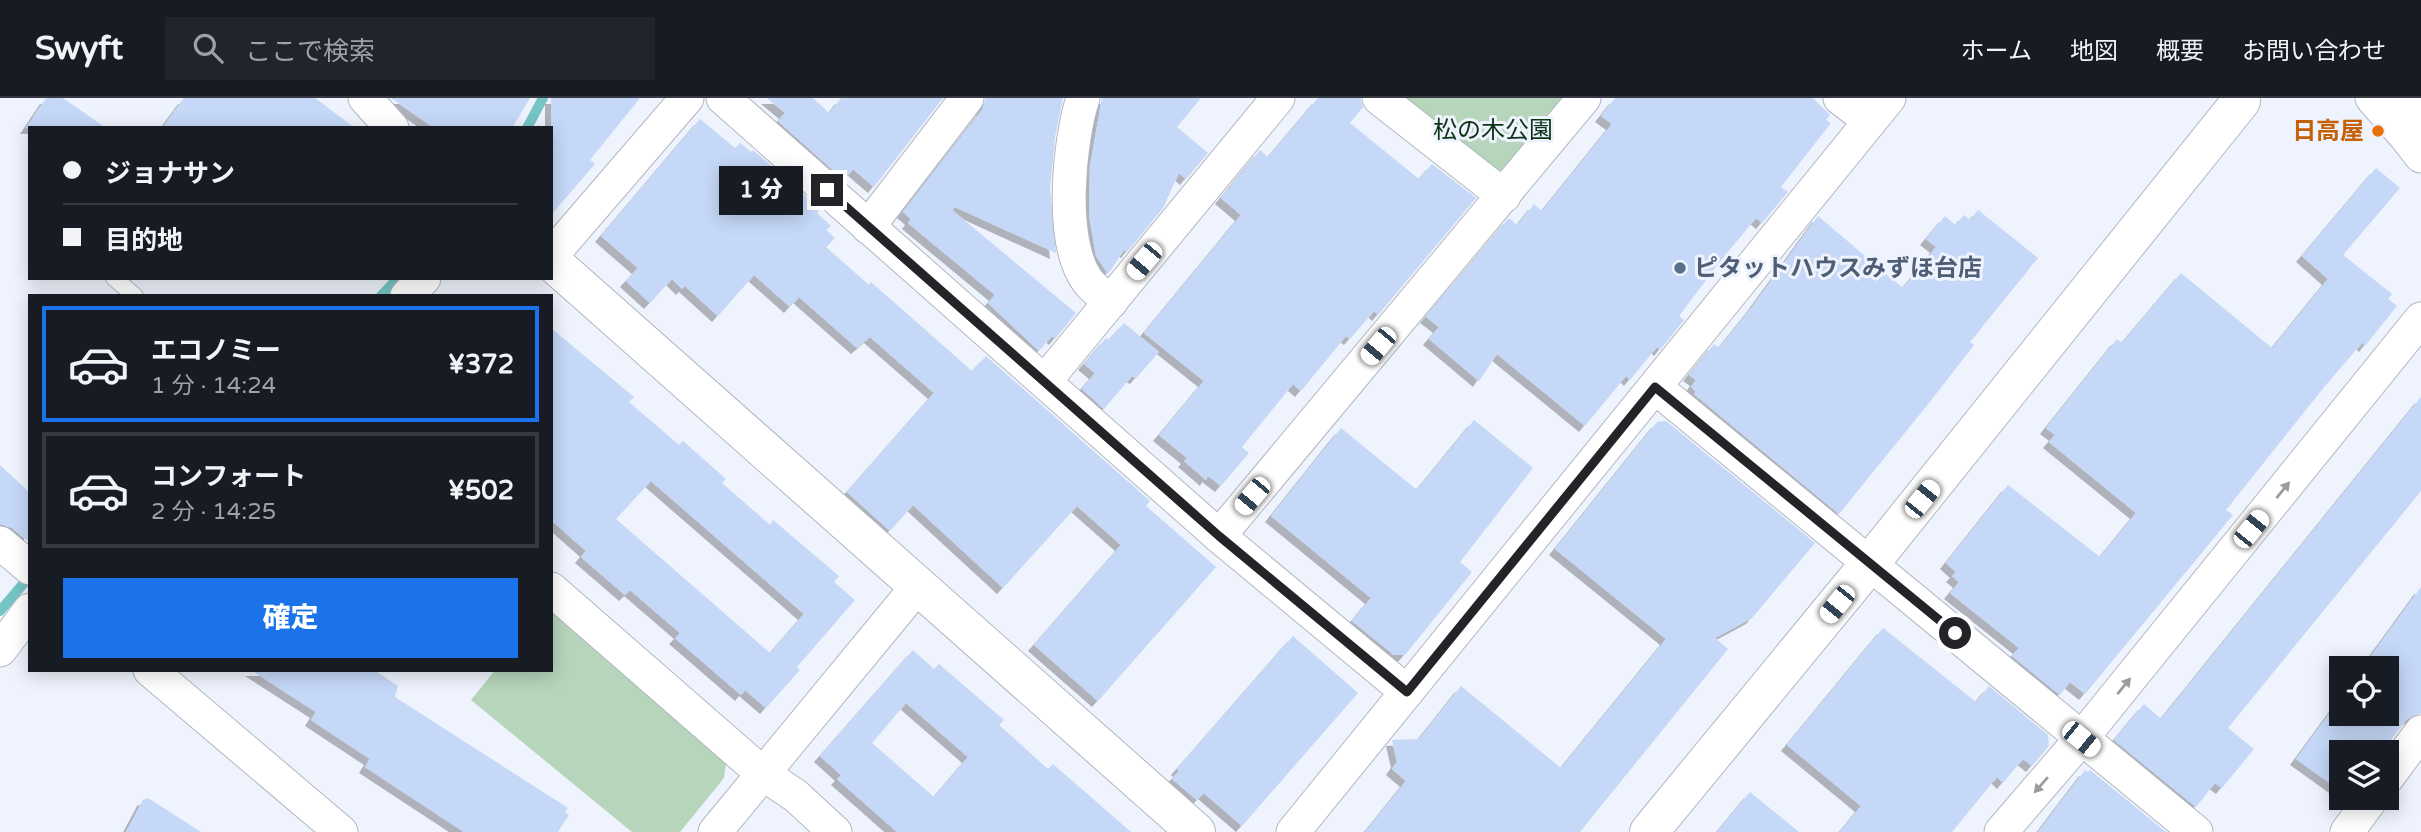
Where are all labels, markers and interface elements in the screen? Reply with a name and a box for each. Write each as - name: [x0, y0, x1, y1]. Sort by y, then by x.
- search box: [165, 17, 655, 80]
- text: Swyft: [35, 29, 123, 68]
- icon: search: [189, 29, 227, 67]
- text: ここで検索: [245, 36, 375, 67]
- text: ホーム: [1961, 37, 2032, 66]
- text: 地図: [2070, 37, 2118, 66]
- text: 概要: [2156, 37, 2204, 66]
- text: お問い合わせ: [2242, 37, 2386, 66]
- park label: 松の木公園: [1433, 116, 1553, 145]
- place label: 日高屋: [2292, 117, 2364, 146]
- marker: 日高屋: [2370, 123, 2386, 139]
- text: ジョナサン: [105, 158, 235, 189]
- callout: 1 分: [718, 166, 802, 214]
- route end: [811, 174, 843, 206]
- text: 1 分: [739, 176, 783, 204]
- text: 目的地: [105, 225, 183, 256]
- car: [1123, 238, 1166, 284]
- place label: ピタットハウスみずほ台店: [1694, 254, 1982, 283]
- marker: ピタットハウスみずほ台店: [1672, 260, 1688, 276]
- car: [1357, 323, 1400, 369]
- icon: car: [67, 333, 130, 396]
- text: エコノミー: [151, 335, 281, 366]
- text: ¥372: [448, 349, 514, 380]
- text: 1 分 · 14:24: [151, 372, 276, 400]
- icon: car: [67, 459, 130, 522]
- text: コンフォート: [151, 461, 306, 492]
- car: [1231, 473, 1274, 519]
- text: ¥502: [448, 475, 514, 506]
- car: [1901, 476, 1944, 522]
- one-way arrow: [2275, 481, 2290, 499]
- text: 2 分 · 14:25: [151, 498, 276, 526]
- car: [2230, 506, 2273, 552]
- button: 確定: [63, 578, 518, 658]
- car: [1816, 581, 1859, 627]
- route start: [1939, 617, 1971, 649]
- map controls: [2329, 656, 2399, 810]
- button: locate: [2329, 656, 2399, 726]
- one-way arrow: [2116, 677, 2131, 694]
- car: [2059, 718, 2104, 760]
- button: layers: [2329, 740, 2399, 810]
- one-way arrow: [2034, 777, 2049, 794]

